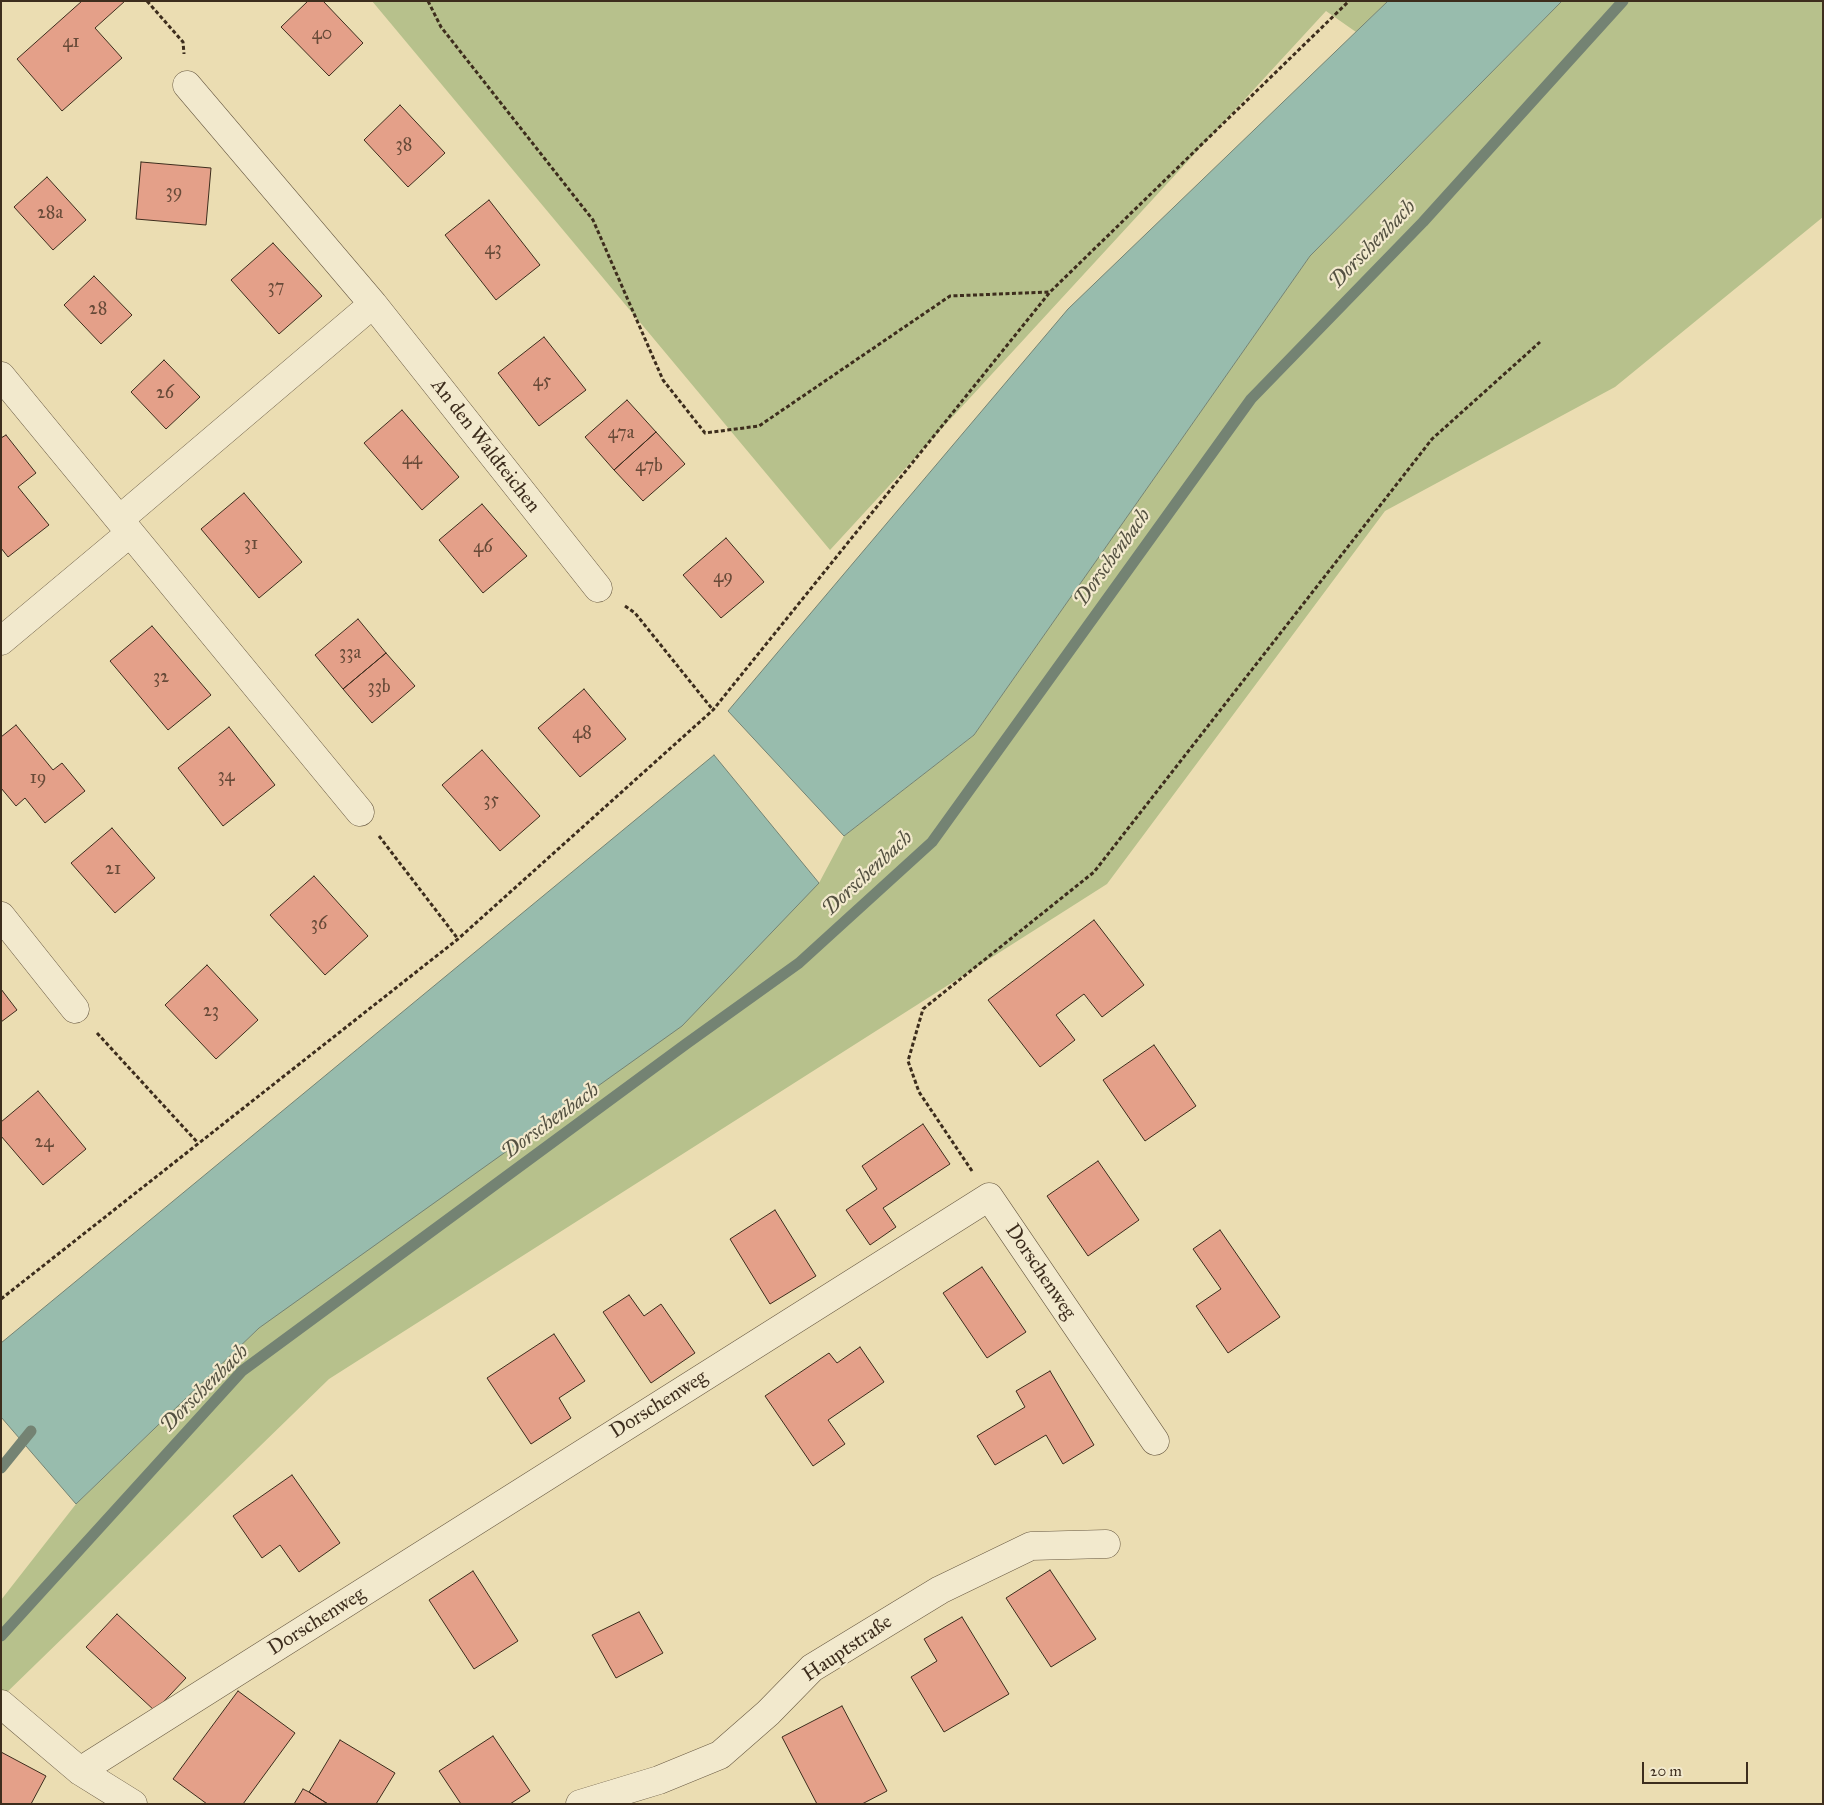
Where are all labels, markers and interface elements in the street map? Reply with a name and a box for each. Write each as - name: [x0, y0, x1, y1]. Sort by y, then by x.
- house number: 40: [312, 24, 332, 46]
- house number: 41: [62, 32, 80, 54]
- house number: 38: [396, 135, 412, 157]
- house number: 39: [166, 182, 182, 204]
- water label: Dorschenbach: [1324, 195, 1422, 295]
- house number: 28a: [37, 203, 63, 225]
- house number: 43: [484, 239, 502, 261]
- house number: 37: [268, 277, 284, 299]
- house number: 28: [89, 299, 107, 321]
- house number: 45: [533, 371, 551, 393]
- street label: An den Waldteichen: [425, 374, 545, 518]
- house number: 26: [156, 383, 174, 405]
- house number: 47a: [608, 423, 634, 445]
- house number: 44: [402, 449, 422, 471]
- house number: 47b: [635, 456, 663, 478]
- water label: Dorschenbach: [1069, 504, 1157, 612]
- house number: 31: [244, 534, 258, 556]
- house number: 46: [473, 537, 493, 559]
- house number: 49: [713, 567, 733, 589]
- house number: 33a: [339, 643, 361, 665]
- house number: 32: [153, 667, 169, 689]
- house number: 33b: [367, 677, 391, 699]
- house number: 48: [572, 723, 592, 745]
- house number: 34: [217, 766, 235, 788]
- house number: 19: [30, 768, 46, 790]
- house number: 35: [483, 790, 499, 812]
- water label: Dorschenbach: [818, 826, 918, 922]
- house number: 21: [105, 859, 121, 881]
- house number: 36: [311, 914, 327, 936]
- house number: 23: [203, 1001, 219, 1023]
- water label: Dorschenbach: [497, 1078, 605, 1166]
- house number: 24: [35, 1132, 53, 1154]
- street label: Dorschenweg: [999, 1220, 1081, 1324]
- water label: Dorschenbach: [156, 1340, 254, 1438]
- street label: Dorschenweg: [606, 1366, 712, 1444]
- street label: Dorschenweg: [264, 1583, 370, 1661]
- street label: Hauptstraße: [799, 1610, 897, 1688]
- scale bar: [1644, 1752, 1750, 1784]
- text: 20 m: [1650, 1762, 1682, 1780]

